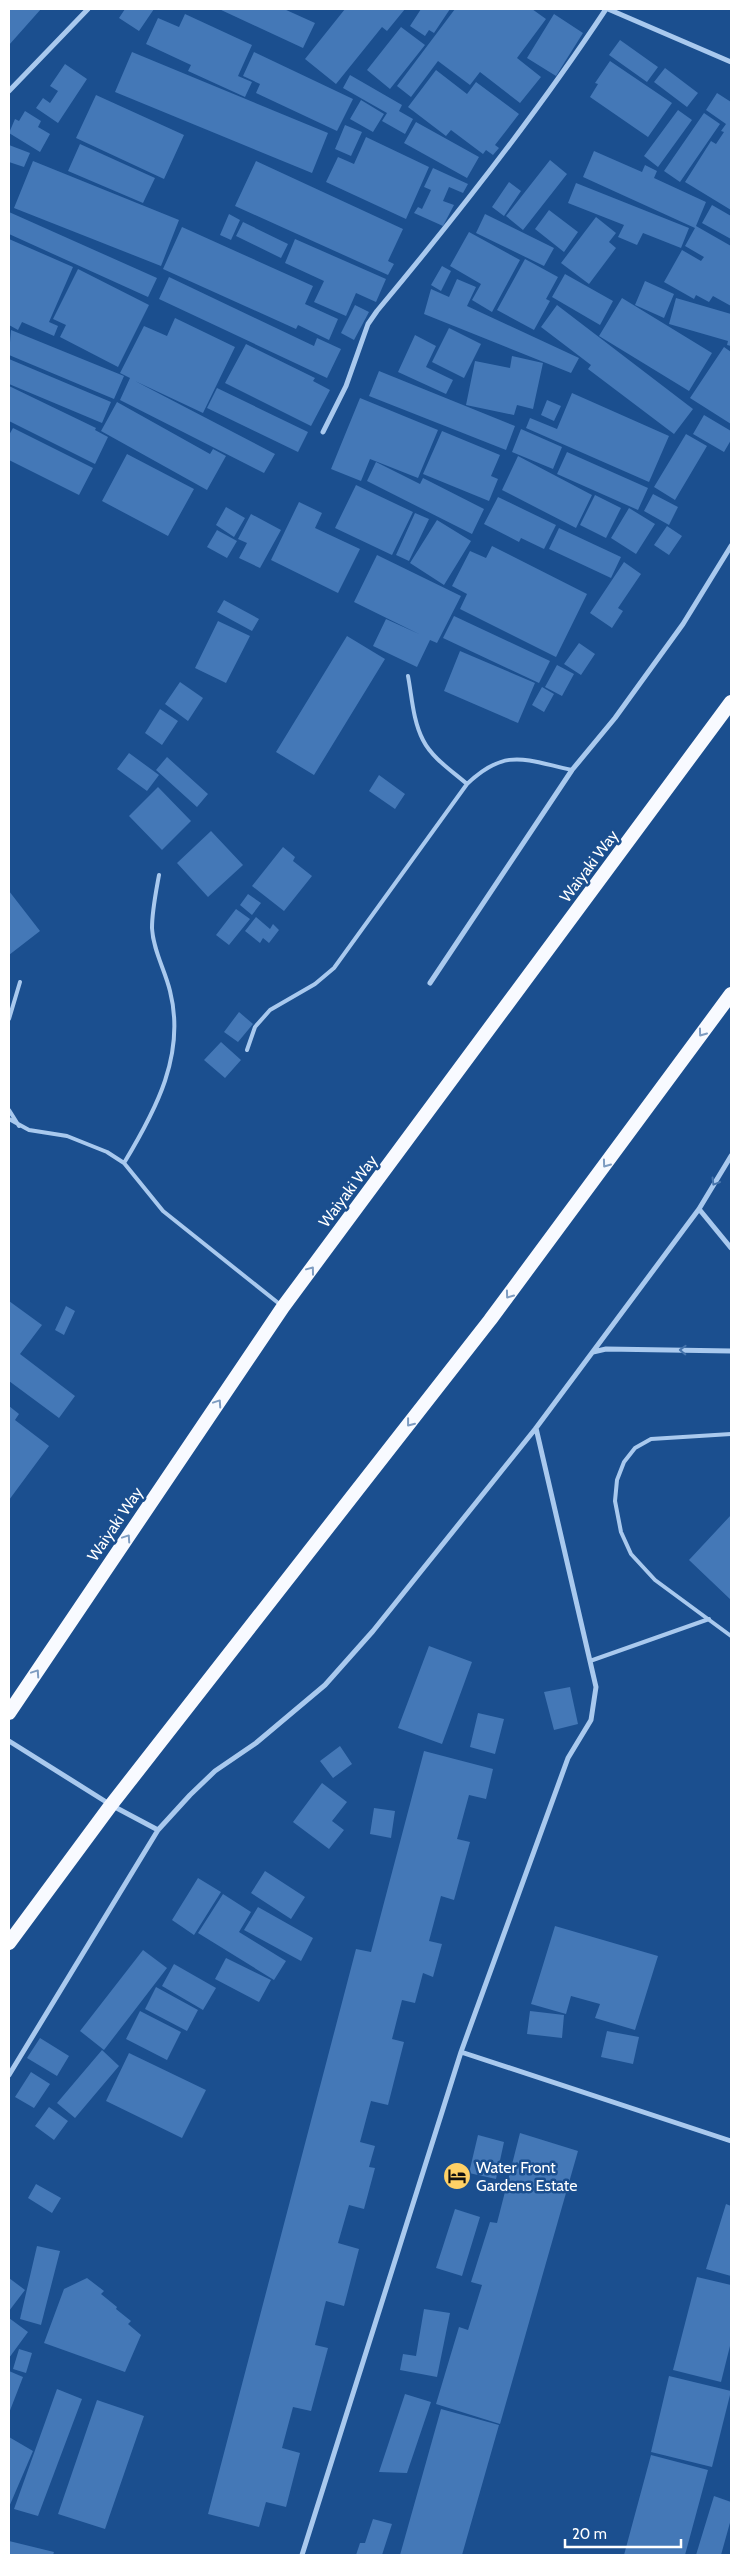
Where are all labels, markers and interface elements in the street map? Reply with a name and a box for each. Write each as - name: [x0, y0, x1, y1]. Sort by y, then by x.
- street label: Waiyaki Way: [556, 826, 622, 906]
- one-way arrow: [699, 1027, 708, 1037]
- street label: Waiyaki Way: [315, 1151, 381, 1231]
- one-way arrow: [603, 1158, 611, 1167]
- one-way arrow: [712, 1177, 722, 1186]
- one-way arrow: [305, 1266, 314, 1276]
- one-way arrow: [506, 1289, 515, 1299]
- one-way arrow: [679, 1345, 687, 1356]
- one-way arrow: [212, 1400, 221, 1409]
- one-way arrow: [407, 1417, 415, 1426]
- street label: Waiyaki Way: [83, 1483, 147, 1565]
- one-way arrow: [120, 1534, 130, 1543]
- one-way arrow: [30, 1669, 39, 1679]
- place label: Water Front Gardens Estate: [476, 2158, 577, 2195]
- hotel icon: Water Front Gardens Estate: [442, 2161, 472, 2191]
- scale bar: [565, 2516, 681, 2548]
- text: 20 m: [572, 2525, 607, 2543]

